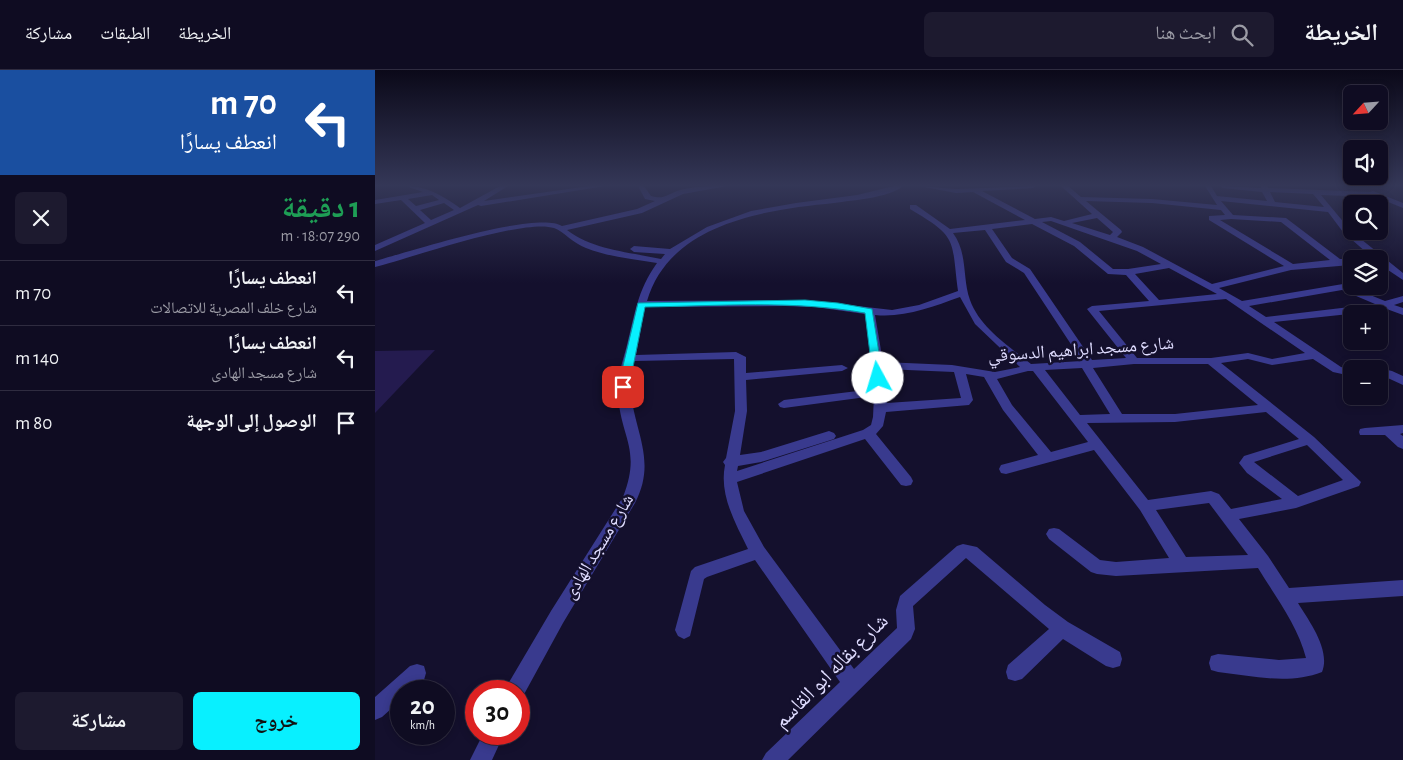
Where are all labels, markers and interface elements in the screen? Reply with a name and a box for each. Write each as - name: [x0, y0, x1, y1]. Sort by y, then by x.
- search box: [924, 12, 1274, 57]
- icon: search: [1228, 21, 1256, 49]
- text: الخريطة: [1304, 21, 1378, 45]
- text: ابحث هنا: [1155, 24, 1216, 43]
- text: مشاركة: [25, 25, 72, 43]
- text: الطبقات: [100, 25, 150, 43]
- text: الخريطة: [178, 25, 231, 43]
- north arrow: [1343, 85, 1387, 130]
- map controls: [1343, 85, 1388, 405]
- text: 70 m: [210, 86, 277, 121]
- icon: left: [295, 90, 360, 155]
- text: انعطف يسارًا: [180, 131, 277, 153]
- button: sound: [1343, 140, 1388, 185]
- button: close: [15, 192, 67, 244]
- text: 1 دقيقة: [282, 193, 360, 223]
- button: search: [1343, 195, 1388, 240]
- text: 290 m · 18:07: [280, 228, 360, 244]
- button: layers: [1343, 250, 1388, 295]
- text: انعطف يسارًا: [228, 269, 317, 288]
- icon: left: [332, 279, 360, 307]
- text: 70 m: [15, 284, 51, 303]
- text: شارع خلف المصرية للاتصالات: [150, 300, 317, 316]
- button: +: [1343, 305, 1388, 350]
- text: انعطف يسارًا: [228, 334, 317, 353]
- street label: شارع مسجد ابراهيم الدسوقي: [987, 335, 1175, 370]
- icon: left: [332, 344, 360, 372]
- text: 140 m: [15, 349, 59, 368]
- position arrow: [851, 351, 903, 403]
- button: −: [1343, 360, 1388, 405]
- text: شارع مسجد الهادى: [211, 365, 317, 381]
- pin: [602, 366, 644, 408]
- icon: arrive: [609, 373, 637, 401]
- icon: arrive: [332, 409, 360, 437]
- text: الوصول إلى الوجهة: [186, 412, 317, 431]
- text: 80 m: [15, 414, 52, 433]
- street label: شارع مسجد الهادى: [561, 491, 638, 603]
- street label: شارع بقاله ابو القاسم: [770, 610, 894, 734]
- speed limit sign: 30: [465, 680, 530, 745]
- button: مشاركة: [15, 692, 183, 750]
- button: خروج: [193, 692, 360, 750]
- text: 20: [410, 694, 435, 719]
- text: km/h: [410, 719, 435, 731]

